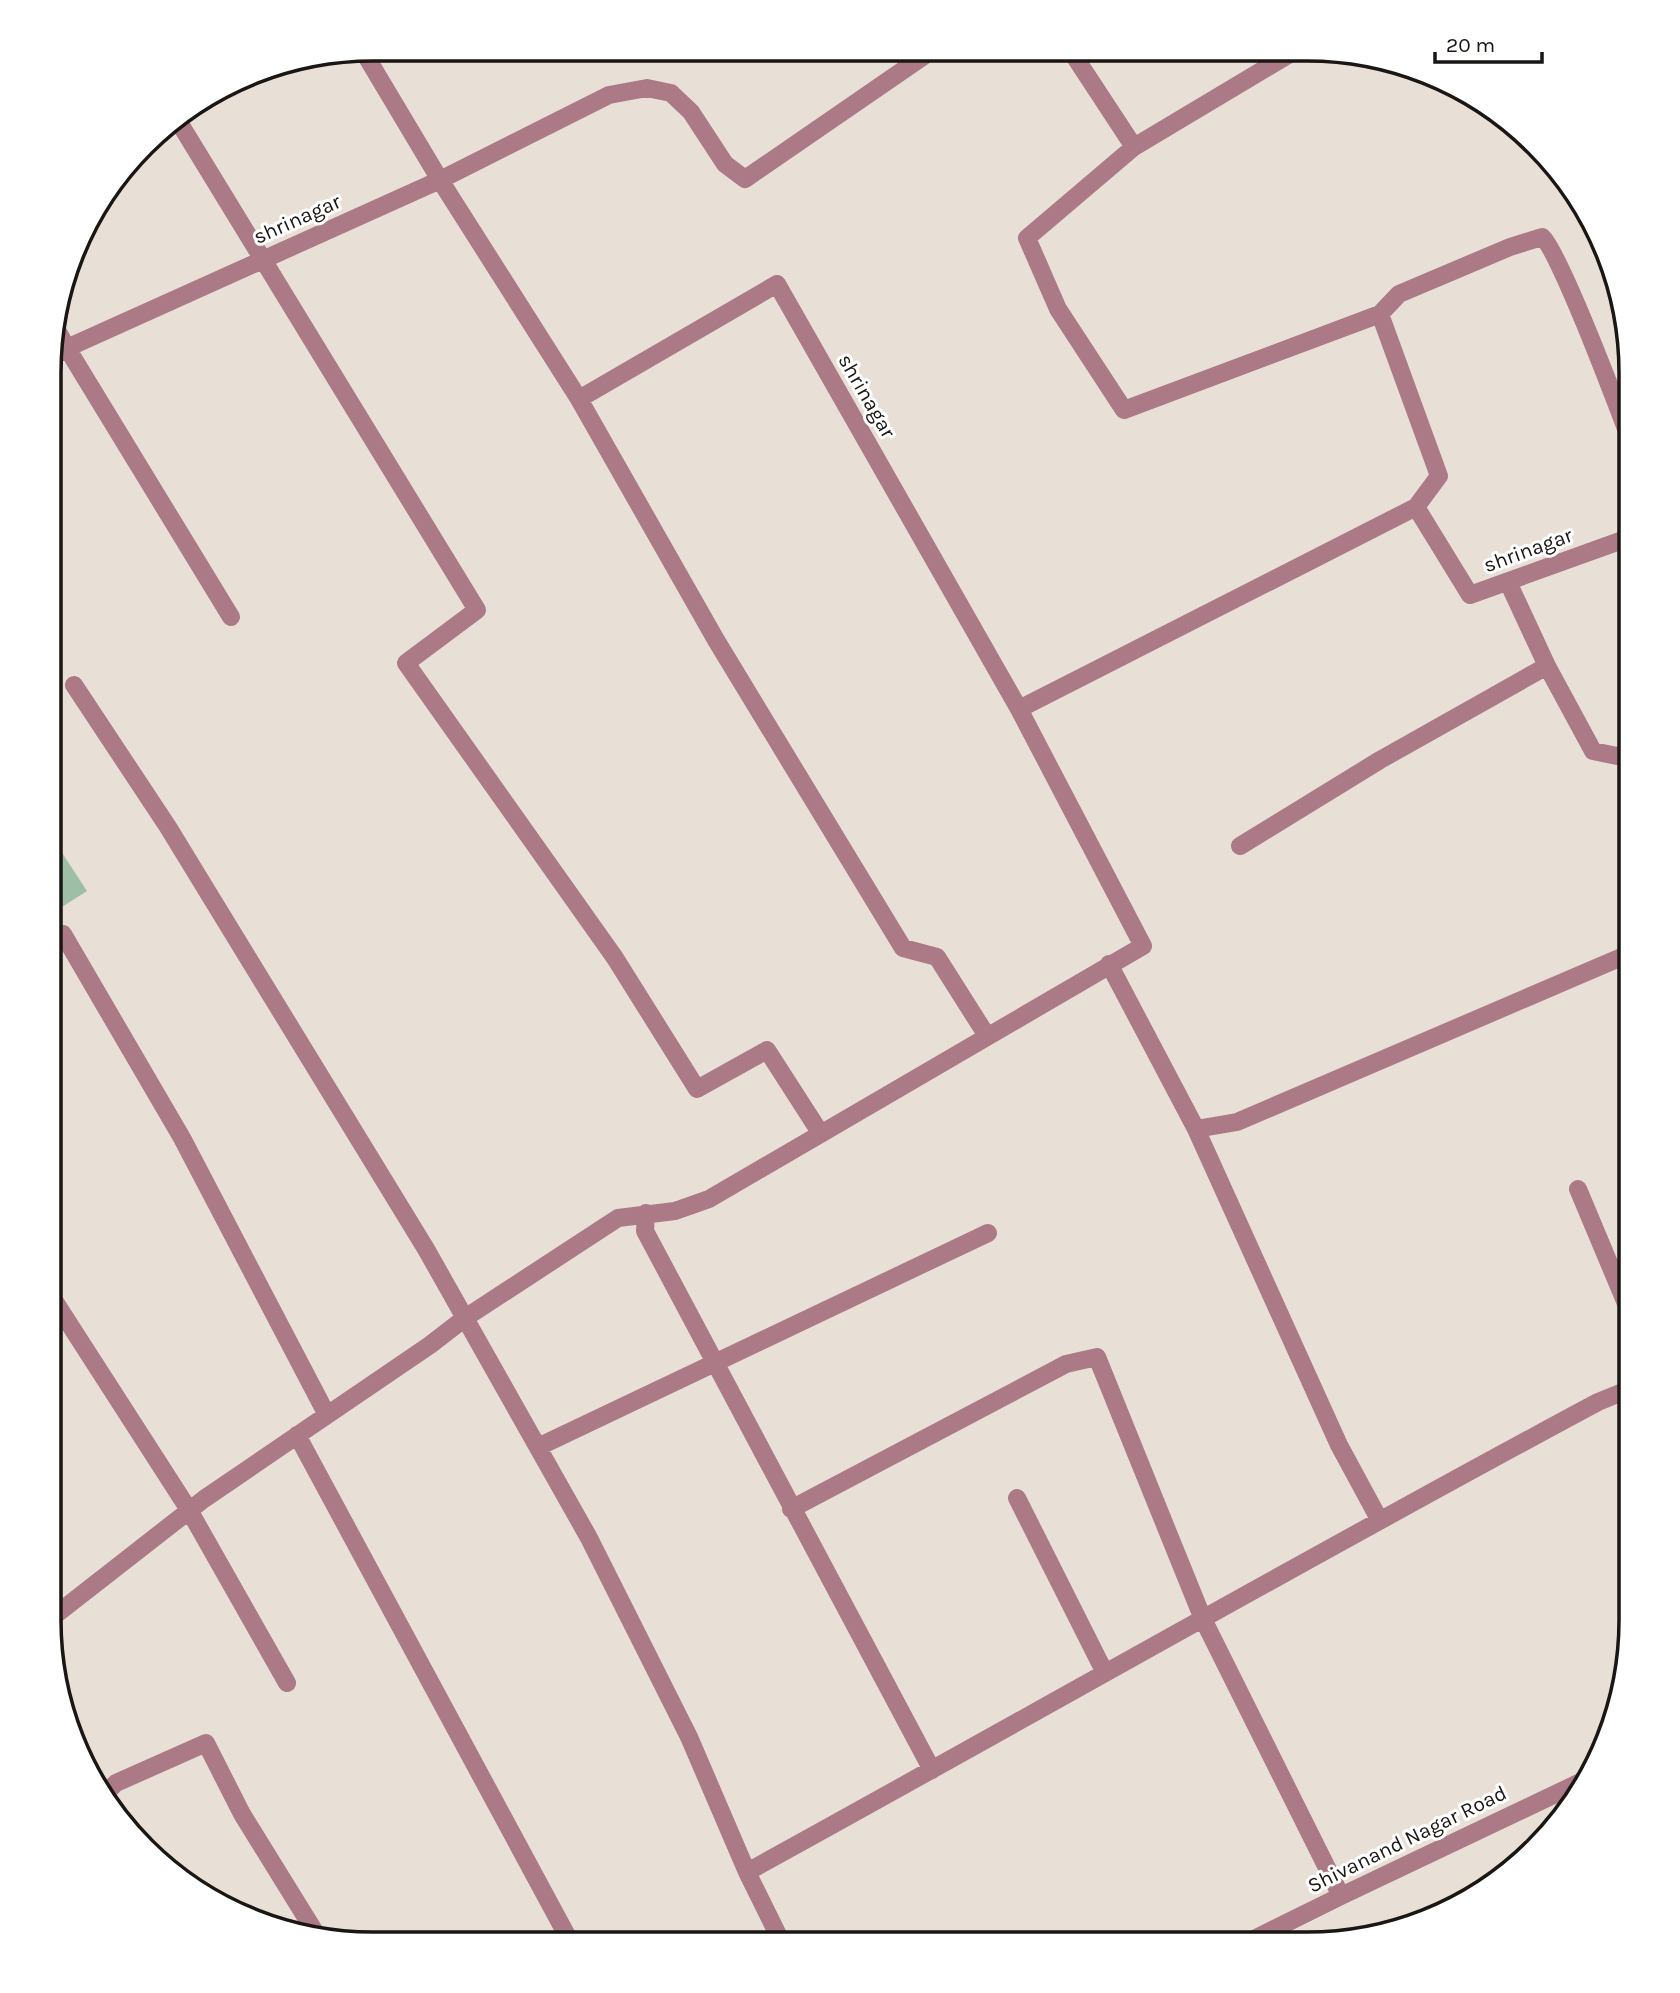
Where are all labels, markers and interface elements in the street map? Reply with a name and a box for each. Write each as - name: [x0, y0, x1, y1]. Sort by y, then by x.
- scale bar: [1435, 21, 1542, 65]
- text: 20 m: [1446, 33, 1495, 57]
- street label: shrinagar: [250, 189, 345, 249]
- street label: shrinagar: [833, 350, 901, 443]
- street label: shrinagar: [1480, 523, 1576, 577]
- street label: Shivanand Nagar Road: [1304, 1780, 1510, 1898]

